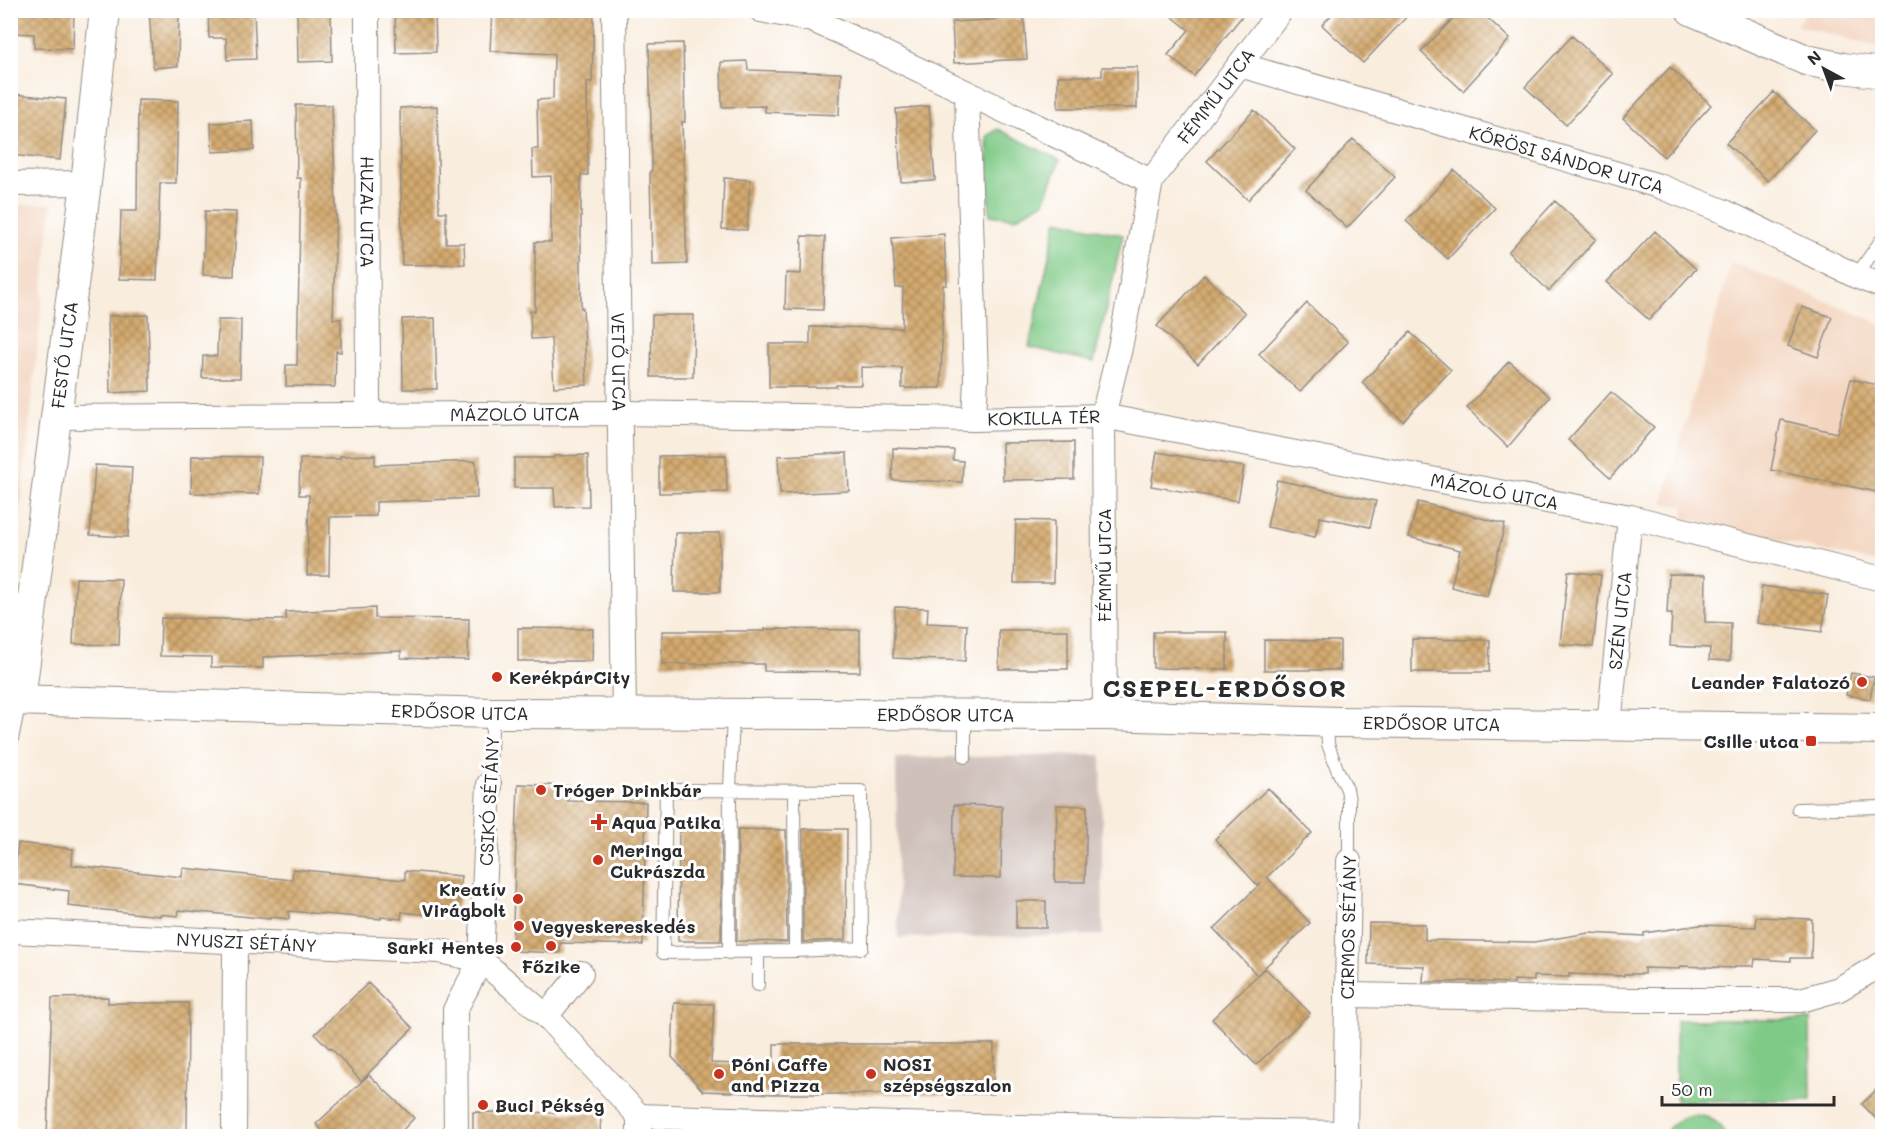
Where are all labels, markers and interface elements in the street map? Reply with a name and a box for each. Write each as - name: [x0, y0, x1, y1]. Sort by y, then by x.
- north arrow: [1794, 39, 1854, 99]
- street label: FÉMMŰ UTCA: [1172, 43, 1260, 149]
- text: N: [1802, 45, 1825, 69]
- street label: KŐRÖSI SÁNDOR UTCA: [1466, 120, 1667, 199]
- street label: HUZAL UTCA: [355, 156, 380, 268]
- street label: FESTŐ UTCA: [45, 300, 83, 410]
- street label: VETŐ UTCA: [606, 312, 632, 412]
- street label: MÁZOLÓ UTCA: [450, 401, 580, 426]
- street label: KOKILLA TÉR: [987, 404, 1101, 431]
- street label: MÁZOLÓ UTCA: [1429, 467, 1561, 515]
- street label: FÉMMŰ UTCA: [1092, 508, 1116, 622]
- street label: SZÉN UTCA: [1603, 570, 1636, 671]
- place label: KerékpárCity: [509, 665, 631, 689]
- marker: KerékpárCity: [490, 670, 504, 684]
- place label: Leander Falatozó: [1691, 670, 1850, 694]
- district label: CSEPEL-ERDŐSOR: [1103, 672, 1347, 703]
- marker: Leander Falatozó: [1855, 675, 1869, 689]
- street label: ERDŐSOR UTCA: [391, 698, 529, 725]
- street label: ERDŐSOR UTCA: [877, 702, 1015, 727]
- street label: ERDŐSOR UTCA: [1363, 710, 1501, 736]
- place label: Csille utca: [1703, 729, 1799, 753]
- marker: Csille utca: [1804, 734, 1818, 748]
- street label: CSIKÓ SÉTÁNY: [474, 736, 504, 866]
- place label: Tróger Drinkbár: [553, 778, 702, 802]
- marker: Tróger Drinkbár: [534, 783, 548, 797]
- place label: Aqua Patika: [611, 810, 721, 834]
- marker: Aqua Patika: [592, 815, 606, 829]
- place label: Meringa Cukrászda: [610, 838, 706, 883]
- marker: Meringa Cukrászda: [591, 853, 605, 867]
- street label: CIRMOS SÉTÁNY: [1335, 854, 1361, 1000]
- place label: Kreatív Virágbolt: [422, 877, 506, 922]
- marker: Kreatív Virágbolt: [511, 892, 525, 906]
- place label: Vegyeskereskedés: [531, 914, 696, 938]
- marker: Vegyeskereskedés: [512, 919, 526, 933]
- street label: NYUSZI SÉTÁNY: [176, 927, 318, 957]
- place label: Sarki Hentes: [387, 935, 504, 959]
- marker: Főzike: [544, 939, 558, 953]
- marker: Sarki Hentes: [509, 940, 523, 954]
- place label: Főzike: [521, 954, 581, 978]
- place label: Póni Caffe and Pizza: [731, 1052, 828, 1097]
- place label: NOSI szépségszalon: [883, 1052, 1012, 1097]
- marker: Póni Caffe and Pizza: [712, 1067, 726, 1081]
- marker: NOSI szépségszalon: [864, 1067, 878, 1081]
- scale bar: [1662, 1069, 1834, 1107]
- text: 50 m: [1671, 1077, 1713, 1101]
- place label: Buci Pékség: [495, 1093, 605, 1117]
- marker: Buci Pékség: [476, 1098, 490, 1112]

